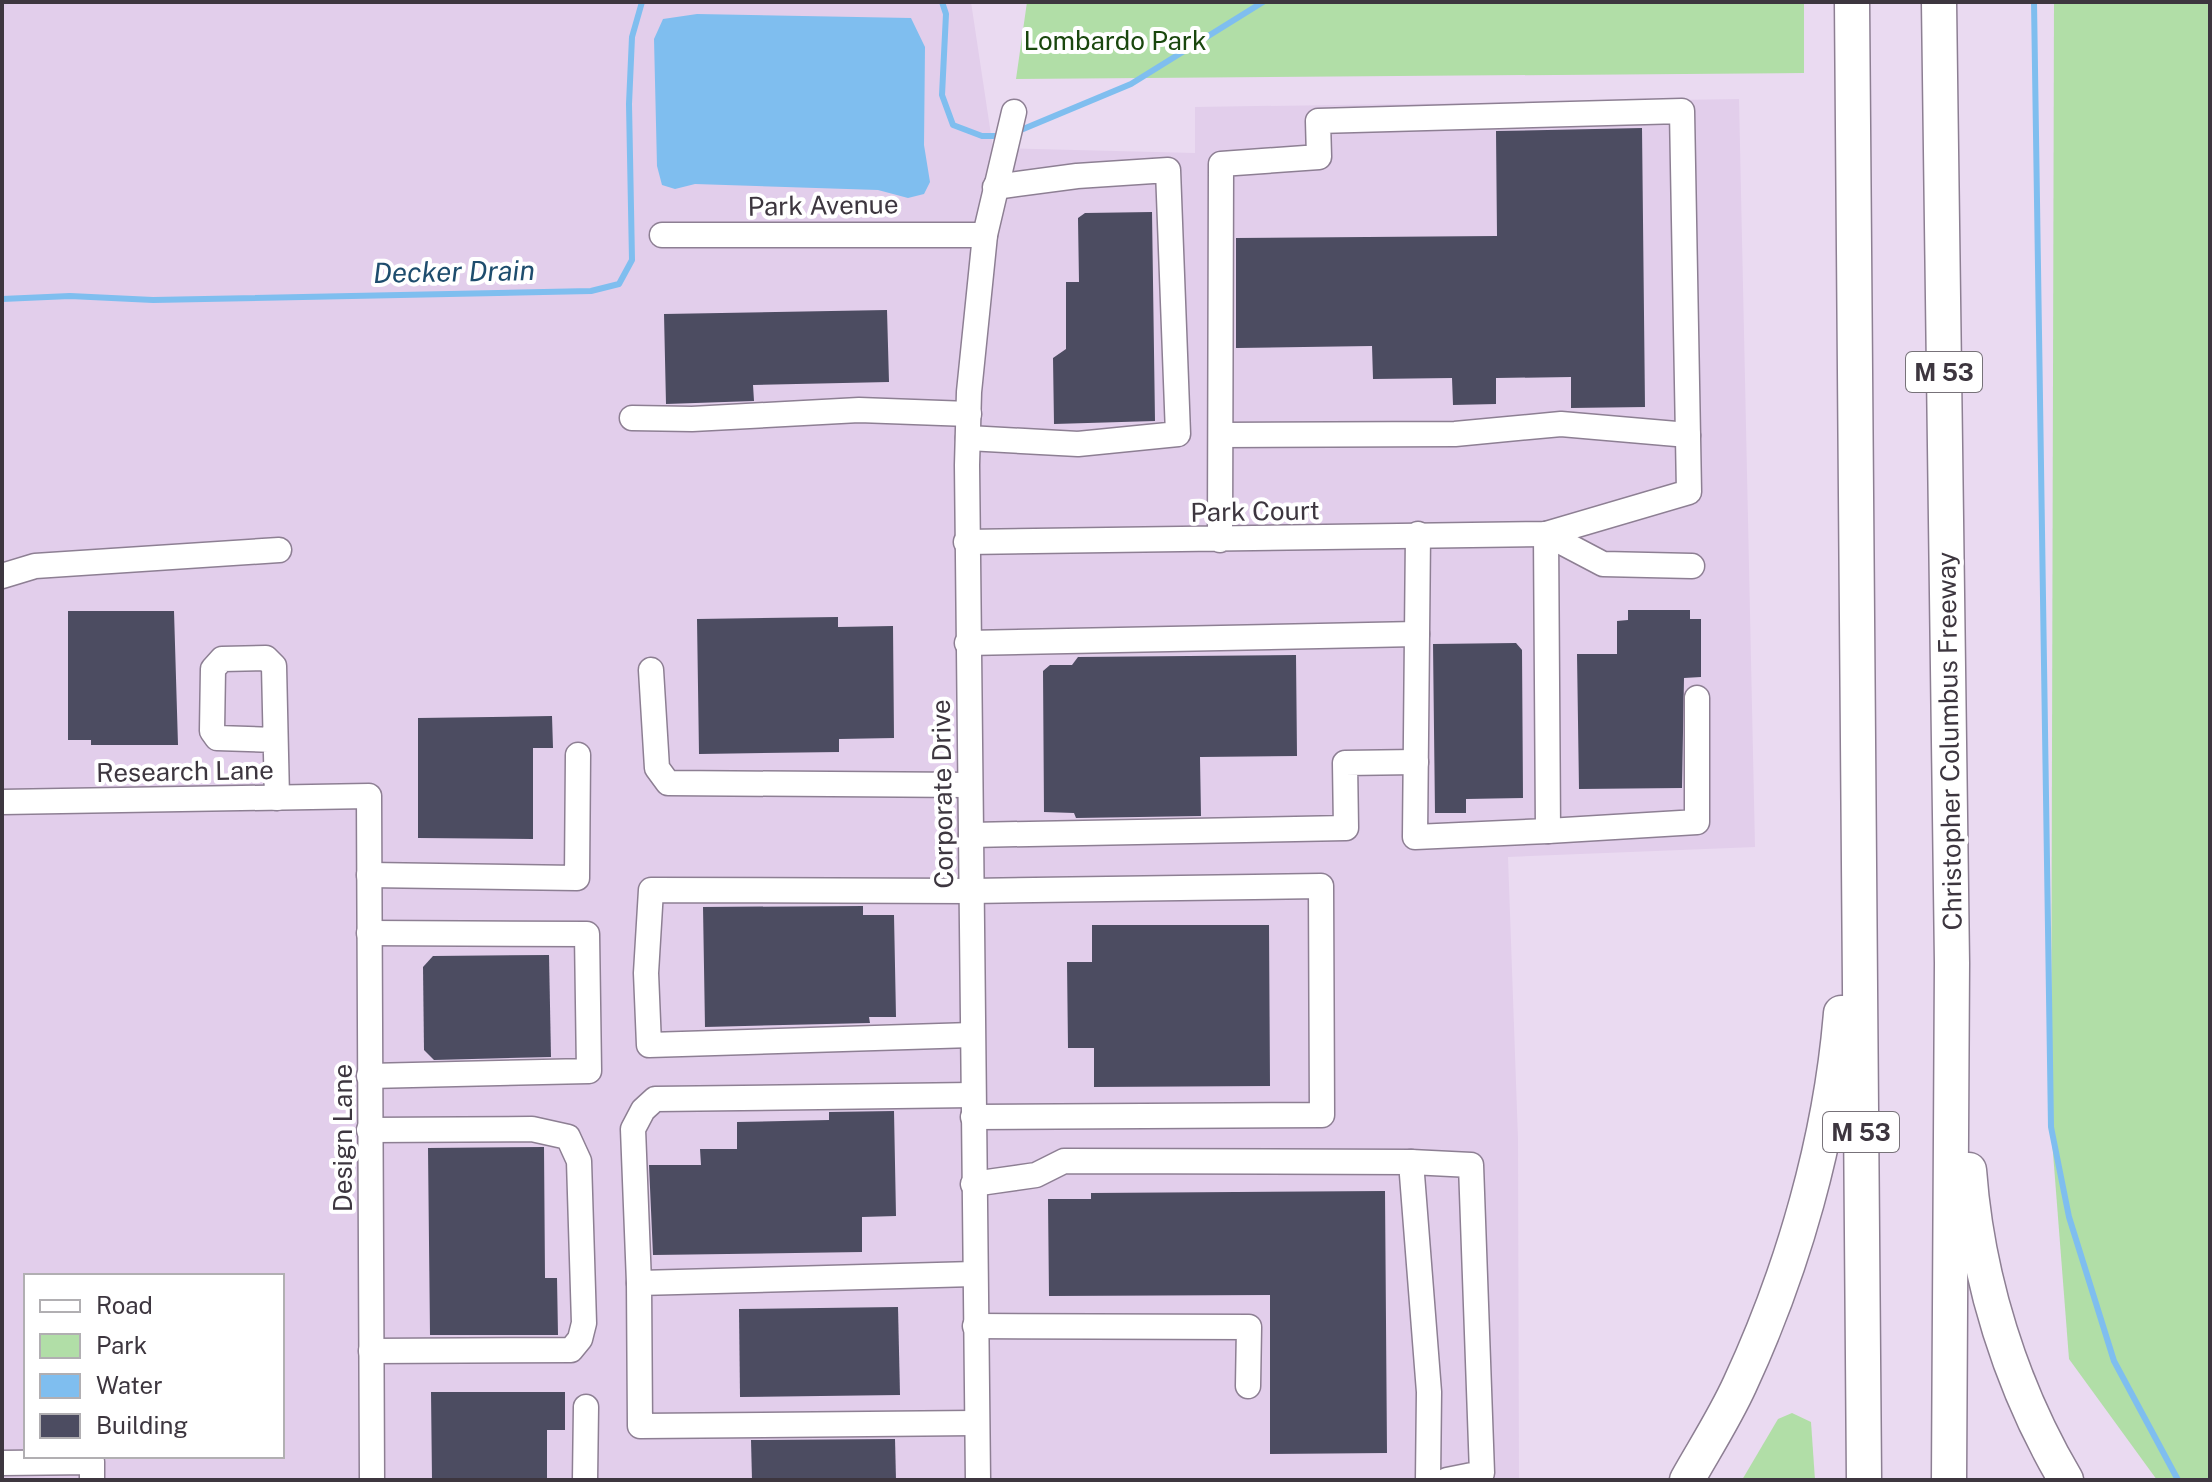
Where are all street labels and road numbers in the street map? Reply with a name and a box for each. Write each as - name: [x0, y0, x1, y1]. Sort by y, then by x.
- street label: Park Avenue: [747, 188, 899, 222]
- road number: M 53: [1906, 352, 1982, 392]
- street label: Park Court: [1190, 494, 1320, 528]
- street label: Christopher Columbus Freeway: [1930, 551, 1968, 931]
- street label: Corporate Drive: [925, 699, 959, 889]
- street label: Research Lane: [96, 754, 274, 788]
- street label: Design Lane: [327, 1064, 358, 1212]
- road number: M 53: [1823, 1112, 1899, 1152]

